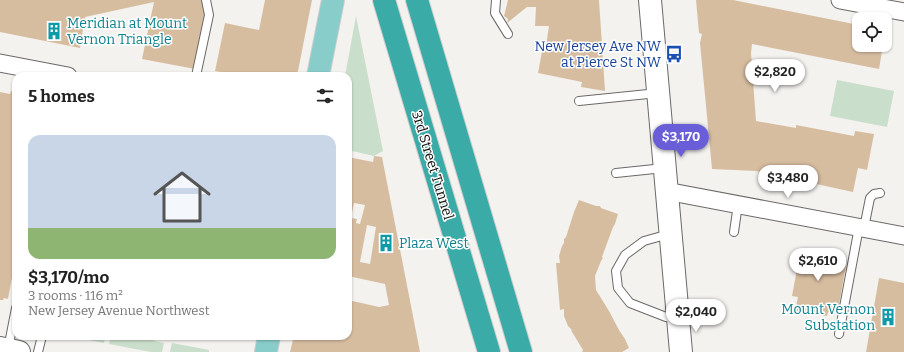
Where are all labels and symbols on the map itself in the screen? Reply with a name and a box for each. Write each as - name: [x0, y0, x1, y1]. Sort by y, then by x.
- place label: Meridian at Mount Vernon Triangle: [67, 15, 187, 48]
- building icon: Meridian at Mount Vernon Triangle: [44, 21, 64, 41]
- place label: New Jersey Ave NW at Pierce St NW: [535, 38, 662, 71]
- bus stop icon: New Jersey Ave NW at Pierce St NW: [664, 44, 684, 64]
- pin: $2,820: [742, 59, 808, 93]
- street label: 3rd Street Tunnel: [408, 109, 457, 222]
- pin: $3,170: [648, 124, 714, 158]
- pin: $3,480: [755, 165, 821, 199]
- building icon: Plaza West: [376, 233, 396, 253]
- place label: Plaza West: [399, 235, 469, 252]
- pin: $2,610: [785, 248, 851, 282]
- pin: $2,040: [663, 299, 729, 333]
- place label: Mount Vernon Substation: [781, 301, 875, 334]
- building icon: Mount Vernon Substation: [878, 307, 898, 327]

